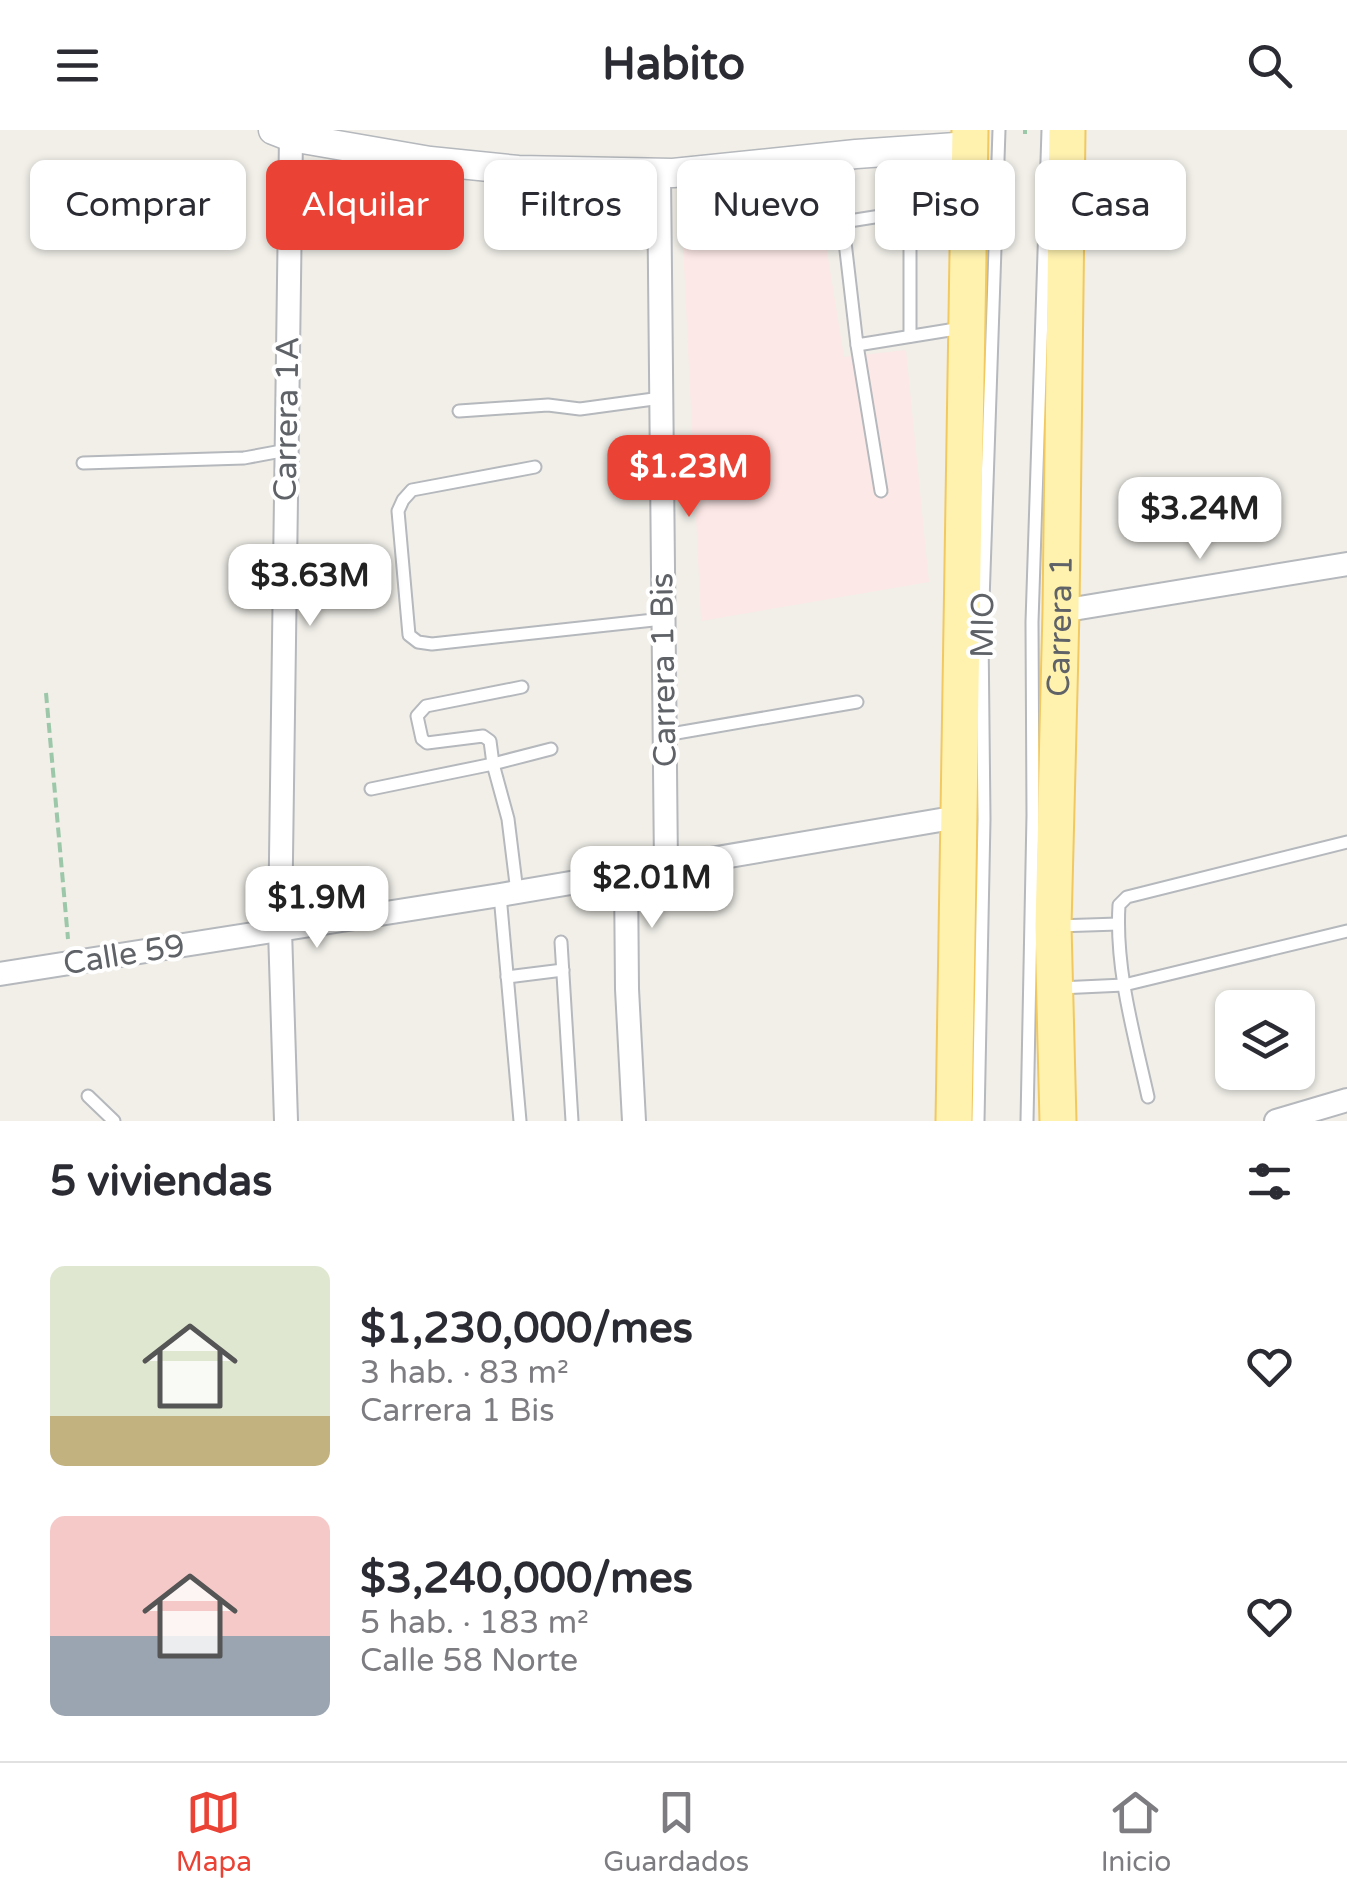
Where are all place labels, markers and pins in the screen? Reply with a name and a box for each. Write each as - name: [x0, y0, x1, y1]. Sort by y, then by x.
- pin: $1.23M: [608, 435, 770, 520]
- pin: $3.24M: [1119, 477, 1281, 562]
- pin: $3.63M: [229, 544, 391, 629]
- pin: $2.01M: [571, 846, 733, 931]
- pin: $1.9M: [247, 866, 387, 951]

